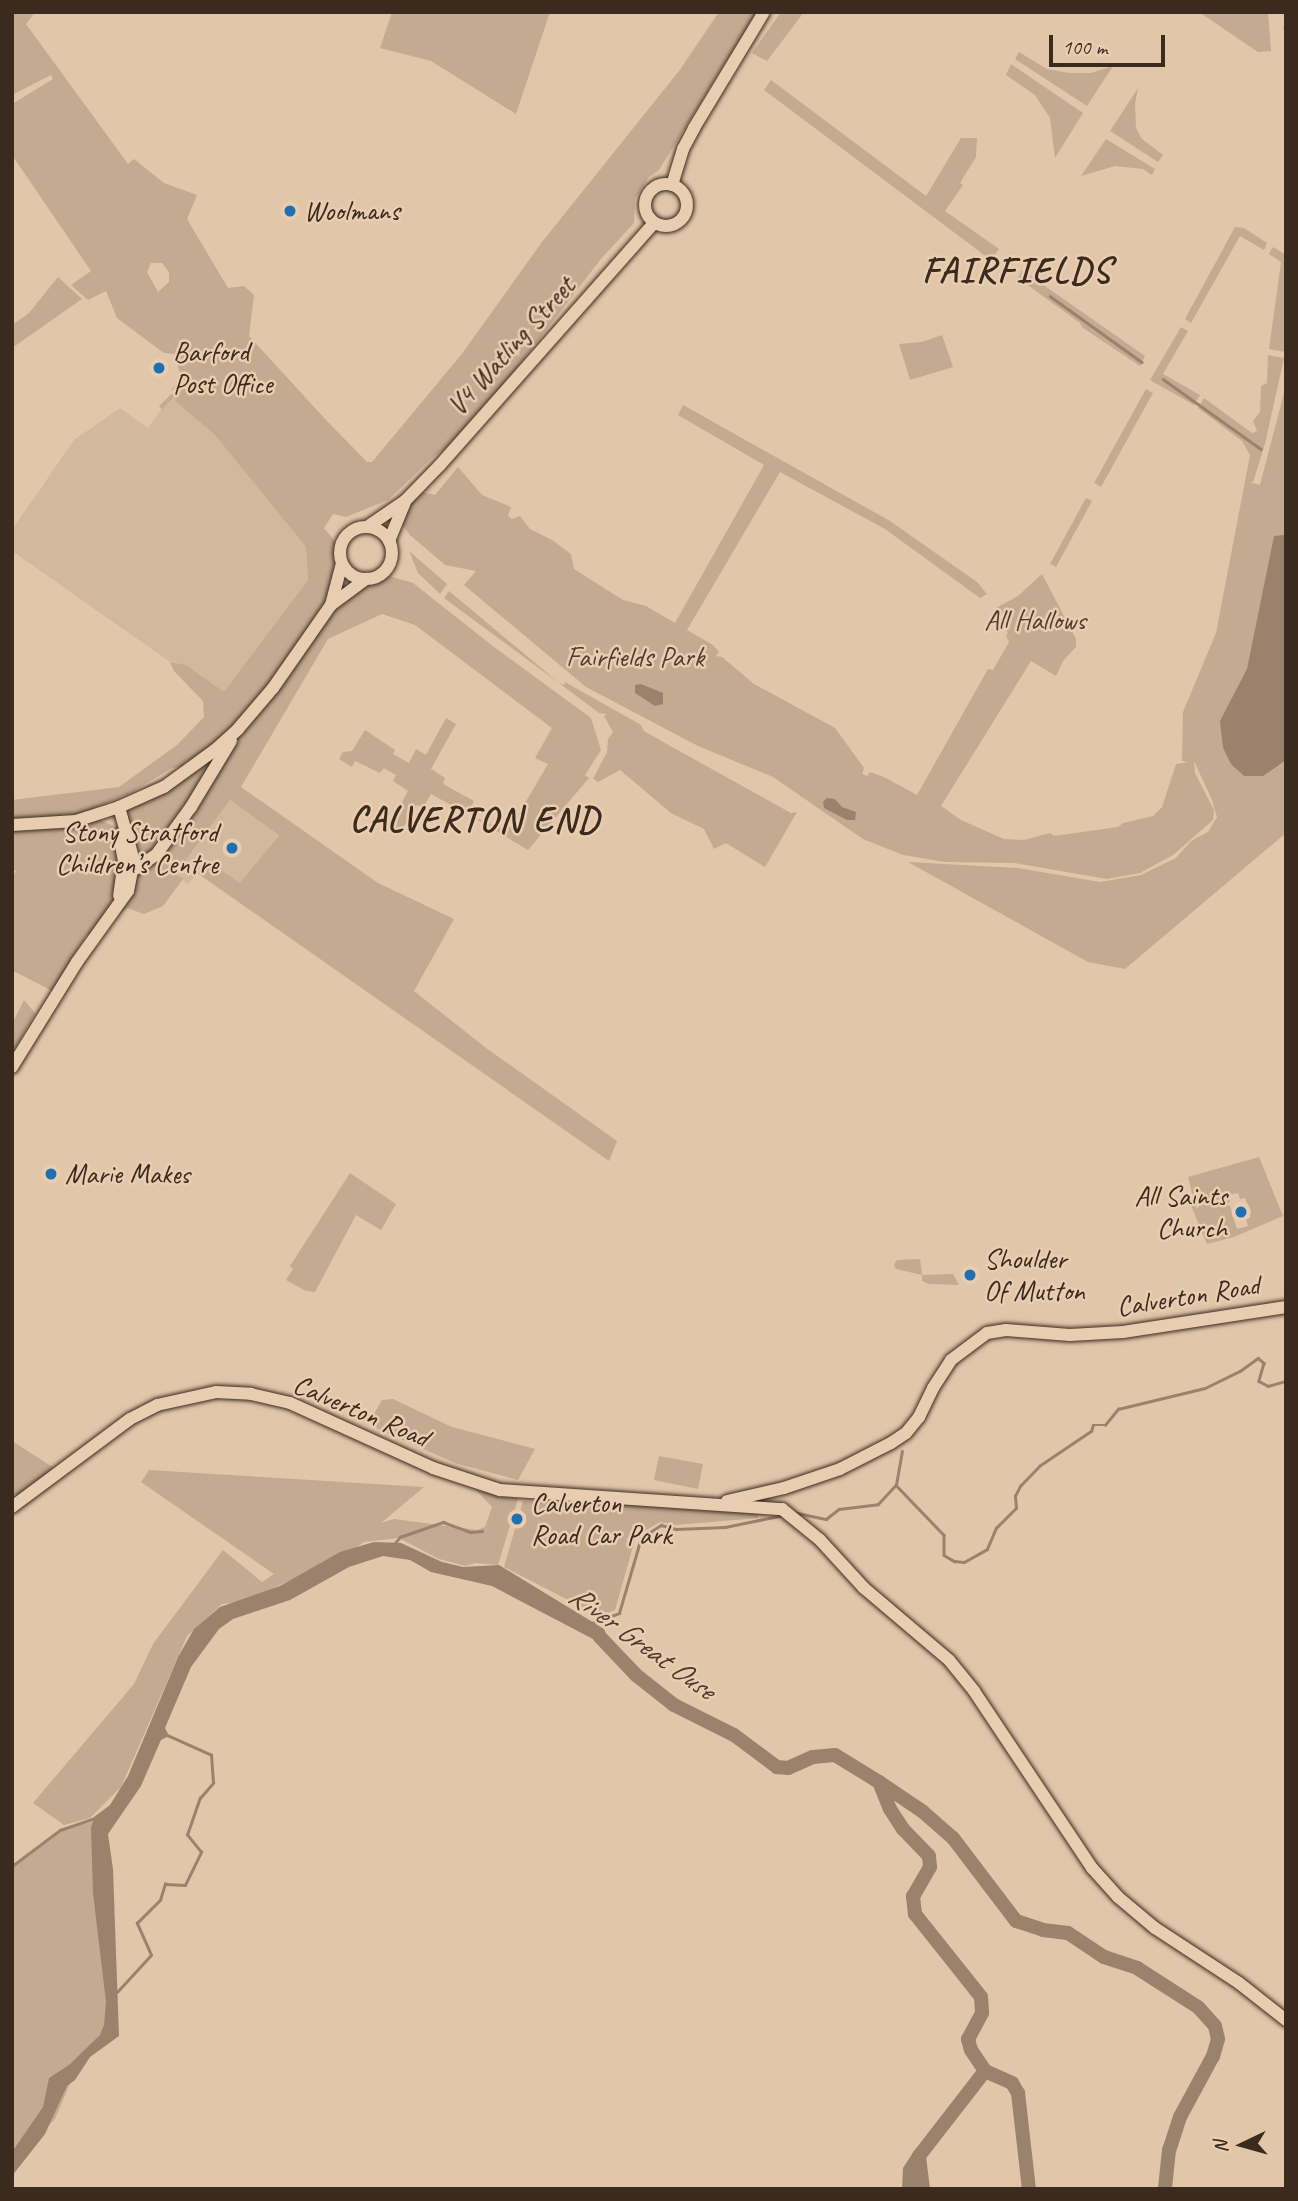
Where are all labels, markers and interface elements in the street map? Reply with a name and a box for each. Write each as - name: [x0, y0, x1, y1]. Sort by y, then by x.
- scale bar: [1053, 21, 1168, 65]
- text: 100 m: [1062, 34, 1107, 60]
- place label: Woolmans: [304, 194, 399, 228]
- marker: Woolmans: [282, 203, 298, 219]
- district label: FAIRFIELDS: [925, 250, 1109, 292]
- street label: V4 Watling Street: [440, 270, 582, 422]
- place label: Barford Post Office: [173, 335, 272, 401]
- marker: Barford Post Office: [151, 360, 167, 376]
- park label: All Hallows: [984, 603, 1086, 637]
- park label: Fairfields Park: [566, 640, 704, 674]
- district label: CALVERTON END: [352, 799, 598, 841]
- place label: Stony Stratford Children’s Centre: [56, 815, 218, 881]
- marker: Stony Stratford Children’s Centre: [224, 840, 240, 856]
- place label: Marie Makes: [65, 1157, 190, 1191]
- marker: Marie Makes: [43, 1166, 59, 1182]
- place label: All Saints Church: [1134, 1179, 1227, 1245]
- marker: All Saints Church: [1233, 1204, 1249, 1220]
- place label: Shoulder Of Mutton: [984, 1242, 1085, 1308]
- marker: Shoulder Of Mutton: [962, 1267, 978, 1283]
- street label: Calverton Road: [1114, 1268, 1262, 1324]
- street label: Calverton Road: [288, 1367, 434, 1455]
- place label: Calverton Road Car Park: [531, 1486, 671, 1552]
- marker: Calverton Road Car Park: [509, 1511, 525, 1527]
- water label: River Great Ouse: [563, 1577, 721, 1707]
- north arrow: [1207, 2110, 1277, 2180]
- text: N: [1209, 2140, 1234, 2154]

